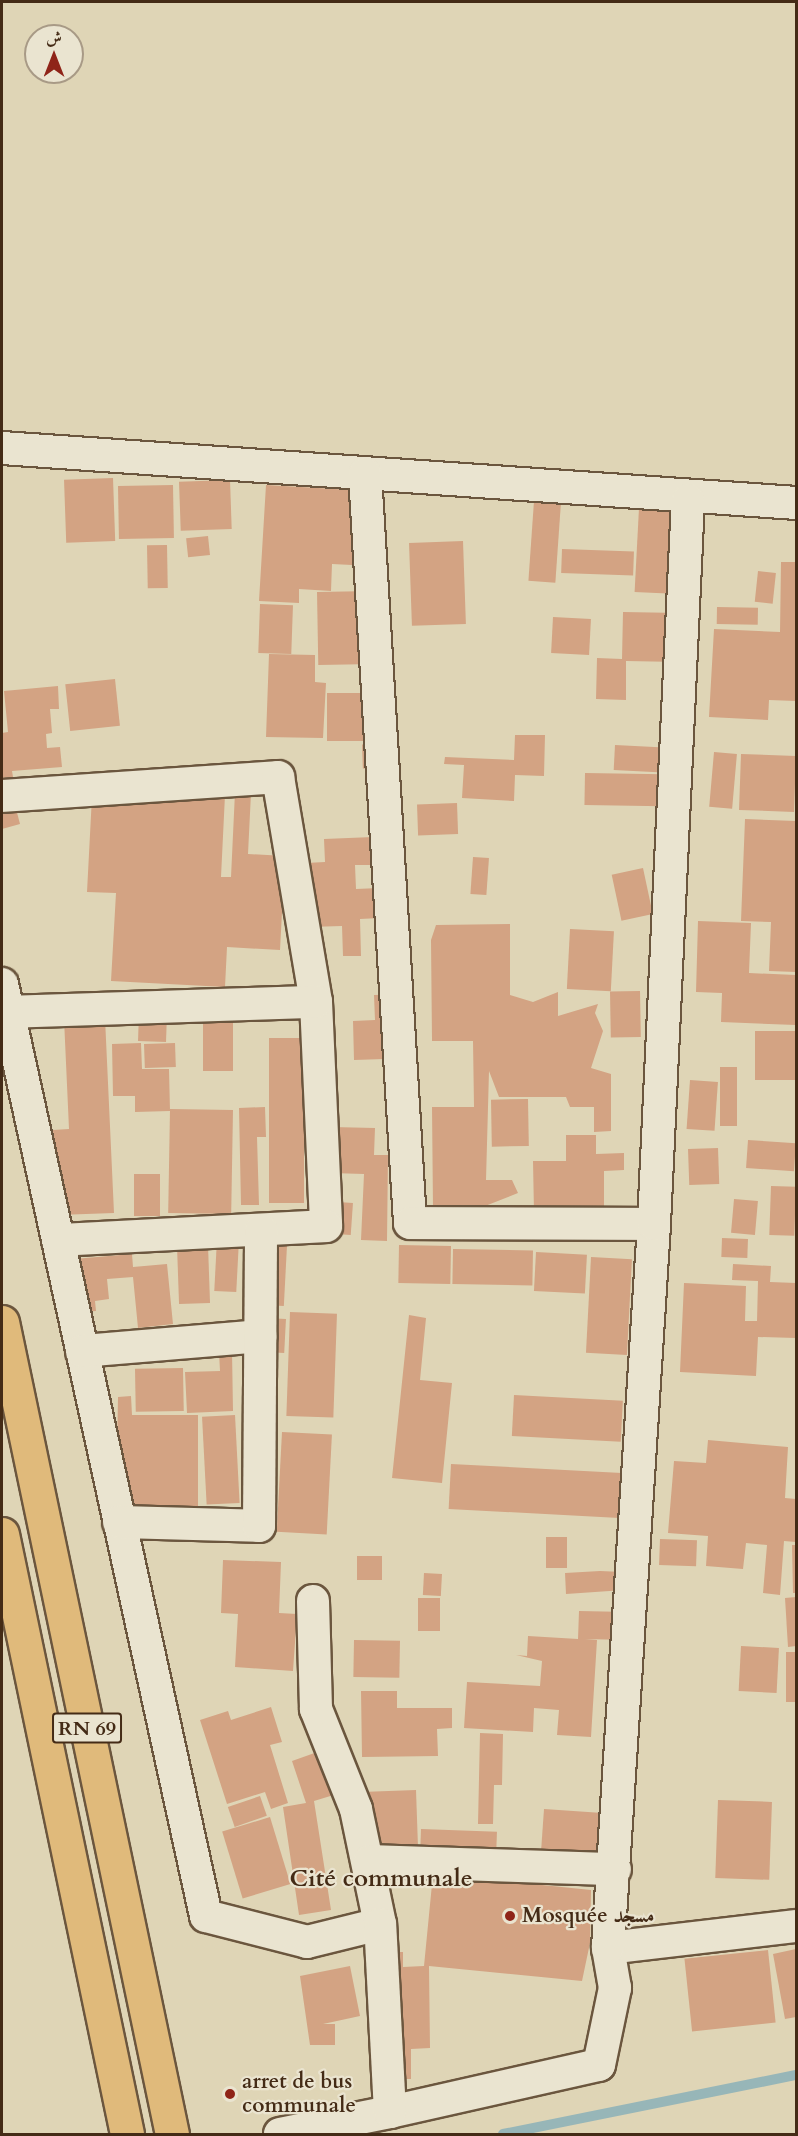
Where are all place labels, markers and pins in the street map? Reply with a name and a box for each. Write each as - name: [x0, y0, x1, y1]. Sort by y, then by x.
- place label: Mosquée مسجد: [522, 1903, 654, 1929]
- marker: Mosquée مسجد: [503, 1909, 517, 1923]
- place label: arret de bus communale: [242, 2069, 356, 2119]
- marker: arret de bus communale: [223, 2087, 237, 2101]

